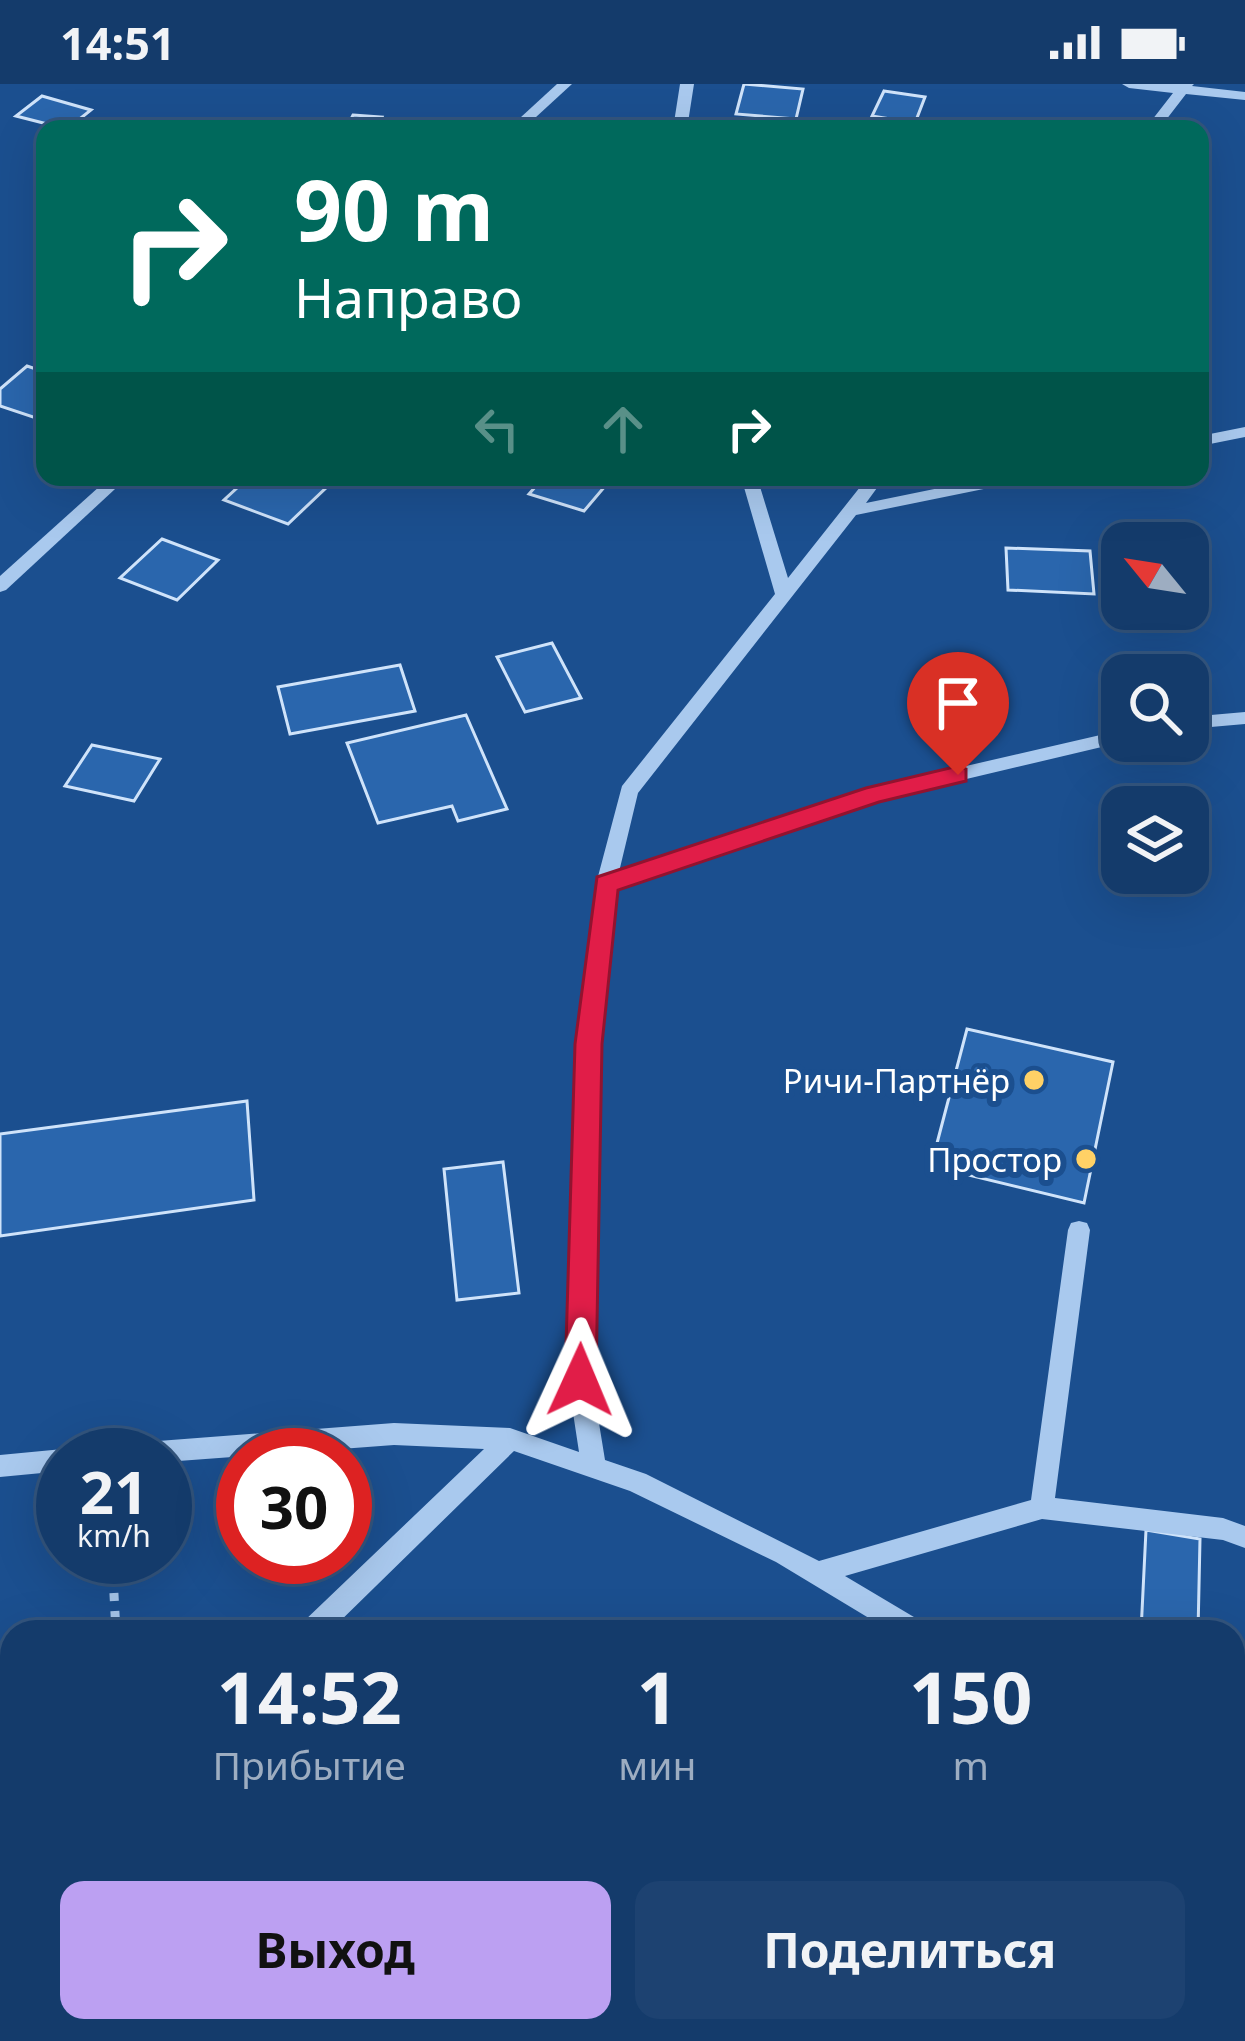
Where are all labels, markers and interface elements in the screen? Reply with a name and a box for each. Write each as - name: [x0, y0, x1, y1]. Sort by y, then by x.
- text: 14:51: [60, 12, 176, 73]
- text: 90 m: [294, 151, 494, 266]
- icon: right: [96, 168, 252, 324]
- text: Направо: [294, 260, 522, 334]
- icon: left: [464, 396, 530, 462]
- icon: ahead: [590, 396, 656, 462]
- icon: right: [716, 396, 782, 462]
- north arrow: [1101, 522, 1209, 630]
- map controls: [1101, 522, 1209, 894]
- pin: [907, 652, 1009, 775]
- button: search: [1101, 654, 1209, 762]
- icon: arrive: [925, 670, 991, 736]
- button: layers: [1101, 786, 1209, 894]
- place label: Ричи-Партнёр: [783, 1058, 1010, 1103]
- marker: Ричи-Партнёр: [1021, 1067, 1047, 1093]
- place label: Простор: [927, 1137, 1062, 1182]
- marker: Простор: [1073, 1146, 1099, 1172]
- position arrow: [517, 1317, 643, 1443]
- speed limit sign: 30: [216, 1428, 372, 1584]
- text: 21: [80, 1450, 148, 1532]
- text: km/h: [77, 1515, 151, 1556]
- text: 14:52: [217, 1647, 402, 1745]
- text: 1: [637, 1647, 678, 1745]
- text: 150: [909, 1647, 1032, 1745]
- text: Прибытие: [213, 1738, 406, 1791]
- text: мин: [618, 1738, 696, 1791]
- text: m: [952, 1738, 989, 1791]
- button: Выход: [60, 1881, 611, 2019]
- button: Поделиться: [635, 1881, 1185, 2019]

